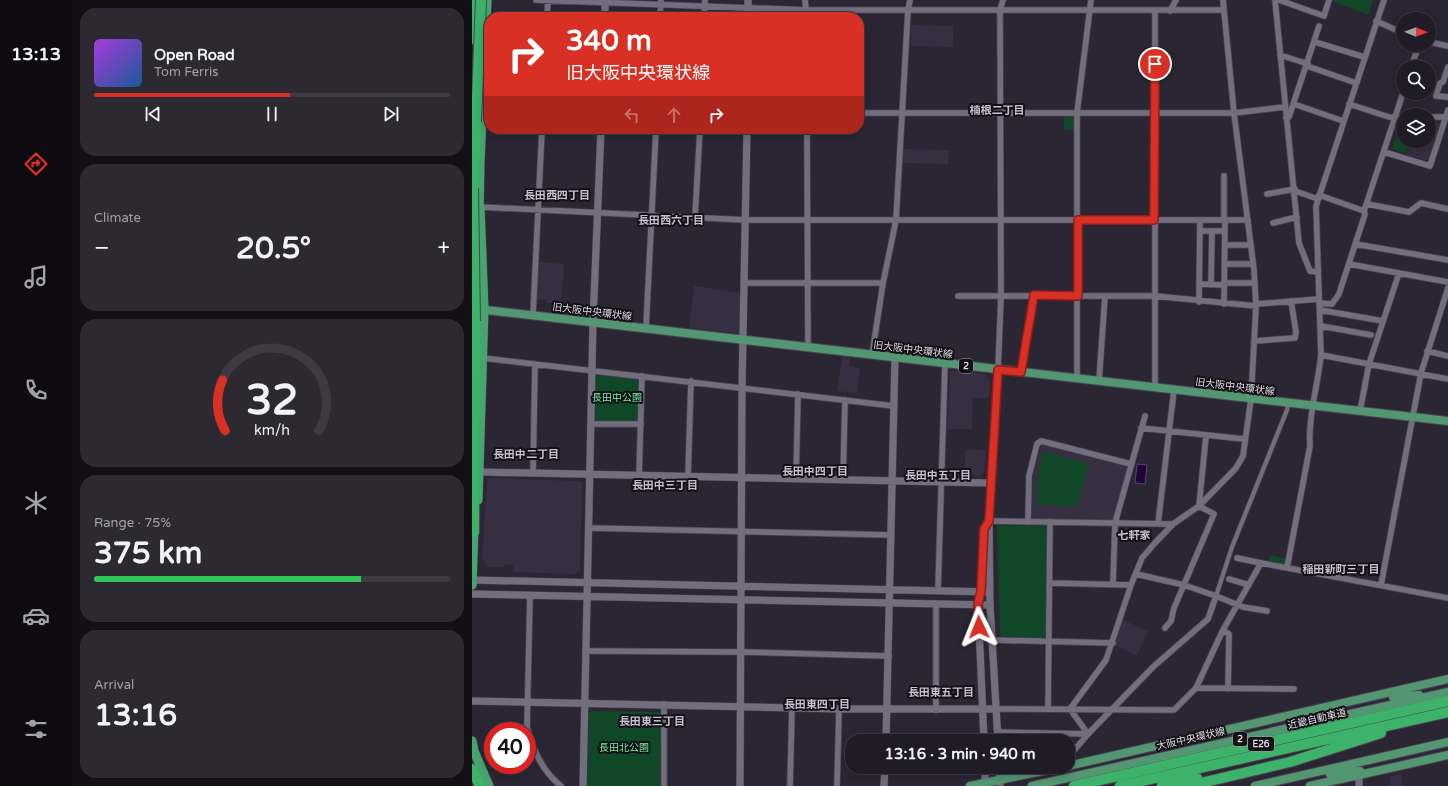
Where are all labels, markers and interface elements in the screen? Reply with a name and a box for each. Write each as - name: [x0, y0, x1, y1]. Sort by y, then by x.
- north arrow: [1396, 12, 1436, 52]
- map controls: [1396, 12, 1436, 148]
- text: 340 m: [566, 24, 652, 58]
- icon: right: [500, 28, 552, 80]
- text: 13:13: [11, 43, 61, 65]
- text: Open Road: [154, 46, 235, 64]
- pin: [1138, 47, 1172, 81]
- icon: arrive: [1144, 53, 1166, 75]
- button: search: [1396, 60, 1436, 100]
- text: 旧大阪中央環状線: [566, 62, 710, 84]
- text: Tom Ferris: [154, 64, 218, 80]
- icon: previous: [142, 103, 164, 125]
- icon: pause: [261, 103, 283, 125]
- icon: next: [380, 103, 402, 125]
- icon: left: [621, 104, 643, 126]
- icon: ahead: [663, 104, 685, 126]
- icon: right: [705, 104, 727, 126]
- district label: 楠根二丁目: [970, 104, 1025, 117]
- button: layers: [1396, 108, 1436, 148]
- icon: directions: [22, 150, 50, 178]
- district label: 長田西四丁目: [524, 189, 590, 202]
- text: Climate: [94, 210, 141, 226]
- district label: 長田西六丁目: [638, 214, 704, 227]
- text: 20.5°: [236, 230, 311, 267]
- text: −: [94, 235, 110, 261]
- text: +: [438, 235, 450, 261]
- icon: music: [22, 263, 50, 291]
- street label: 旧大阪中央環状線: [552, 301, 632, 323]
- street label: 旧大阪中央環状線: [873, 339, 953, 361]
- road number: 2: [959, 359, 973, 373]
- icon: phone: [22, 376, 50, 404]
- text: 32: [246, 376, 298, 426]
- street label: 旧大阪中央環状線: [1195, 376, 1275, 398]
- park label: 長田中公園: [592, 392, 642, 404]
- text: km/h: [254, 422, 290, 439]
- district label: 長田中二丁目: [493, 448, 559, 461]
- district label: 長田中四丁目: [782, 465, 848, 478]
- district label: 長田中五丁目: [905, 469, 971, 482]
- district label: 長田中三丁目: [632, 479, 698, 492]
- icon: climate: [22, 489, 50, 517]
- text: Range · 75%: [94, 515, 171, 531]
- district label: 七軒家: [1118, 529, 1151, 542]
- text: 375 km: [94, 535, 202, 572]
- district label: 稲田新町三丁目: [1303, 563, 1380, 576]
- icon: car: [22, 602, 50, 630]
- position arrow: [958, 606, 1000, 648]
- text: Arrival: [94, 677, 134, 693]
- district label: 長田東五丁目: [908, 686, 974, 699]
- text: 13:16: [94, 697, 177, 734]
- district label: 長田東四丁目: [784, 698, 850, 711]
- street label: 近畿自動車道: [1286, 706, 1348, 732]
- icon: filters: [22, 715, 50, 743]
- district label: 長田東三丁目: [619, 715, 685, 728]
- speed limit sign: 40: [484, 722, 536, 774]
- street label: 大阪中央環状線: [1156, 725, 1226, 753]
- road number: 2: [1233, 732, 1247, 746]
- road number: E26: [1248, 737, 1274, 751]
- park label: 長田北公園: [599, 742, 649, 754]
- text: 13:16 · 3 min · 940 m: [885, 745, 1035, 763]

